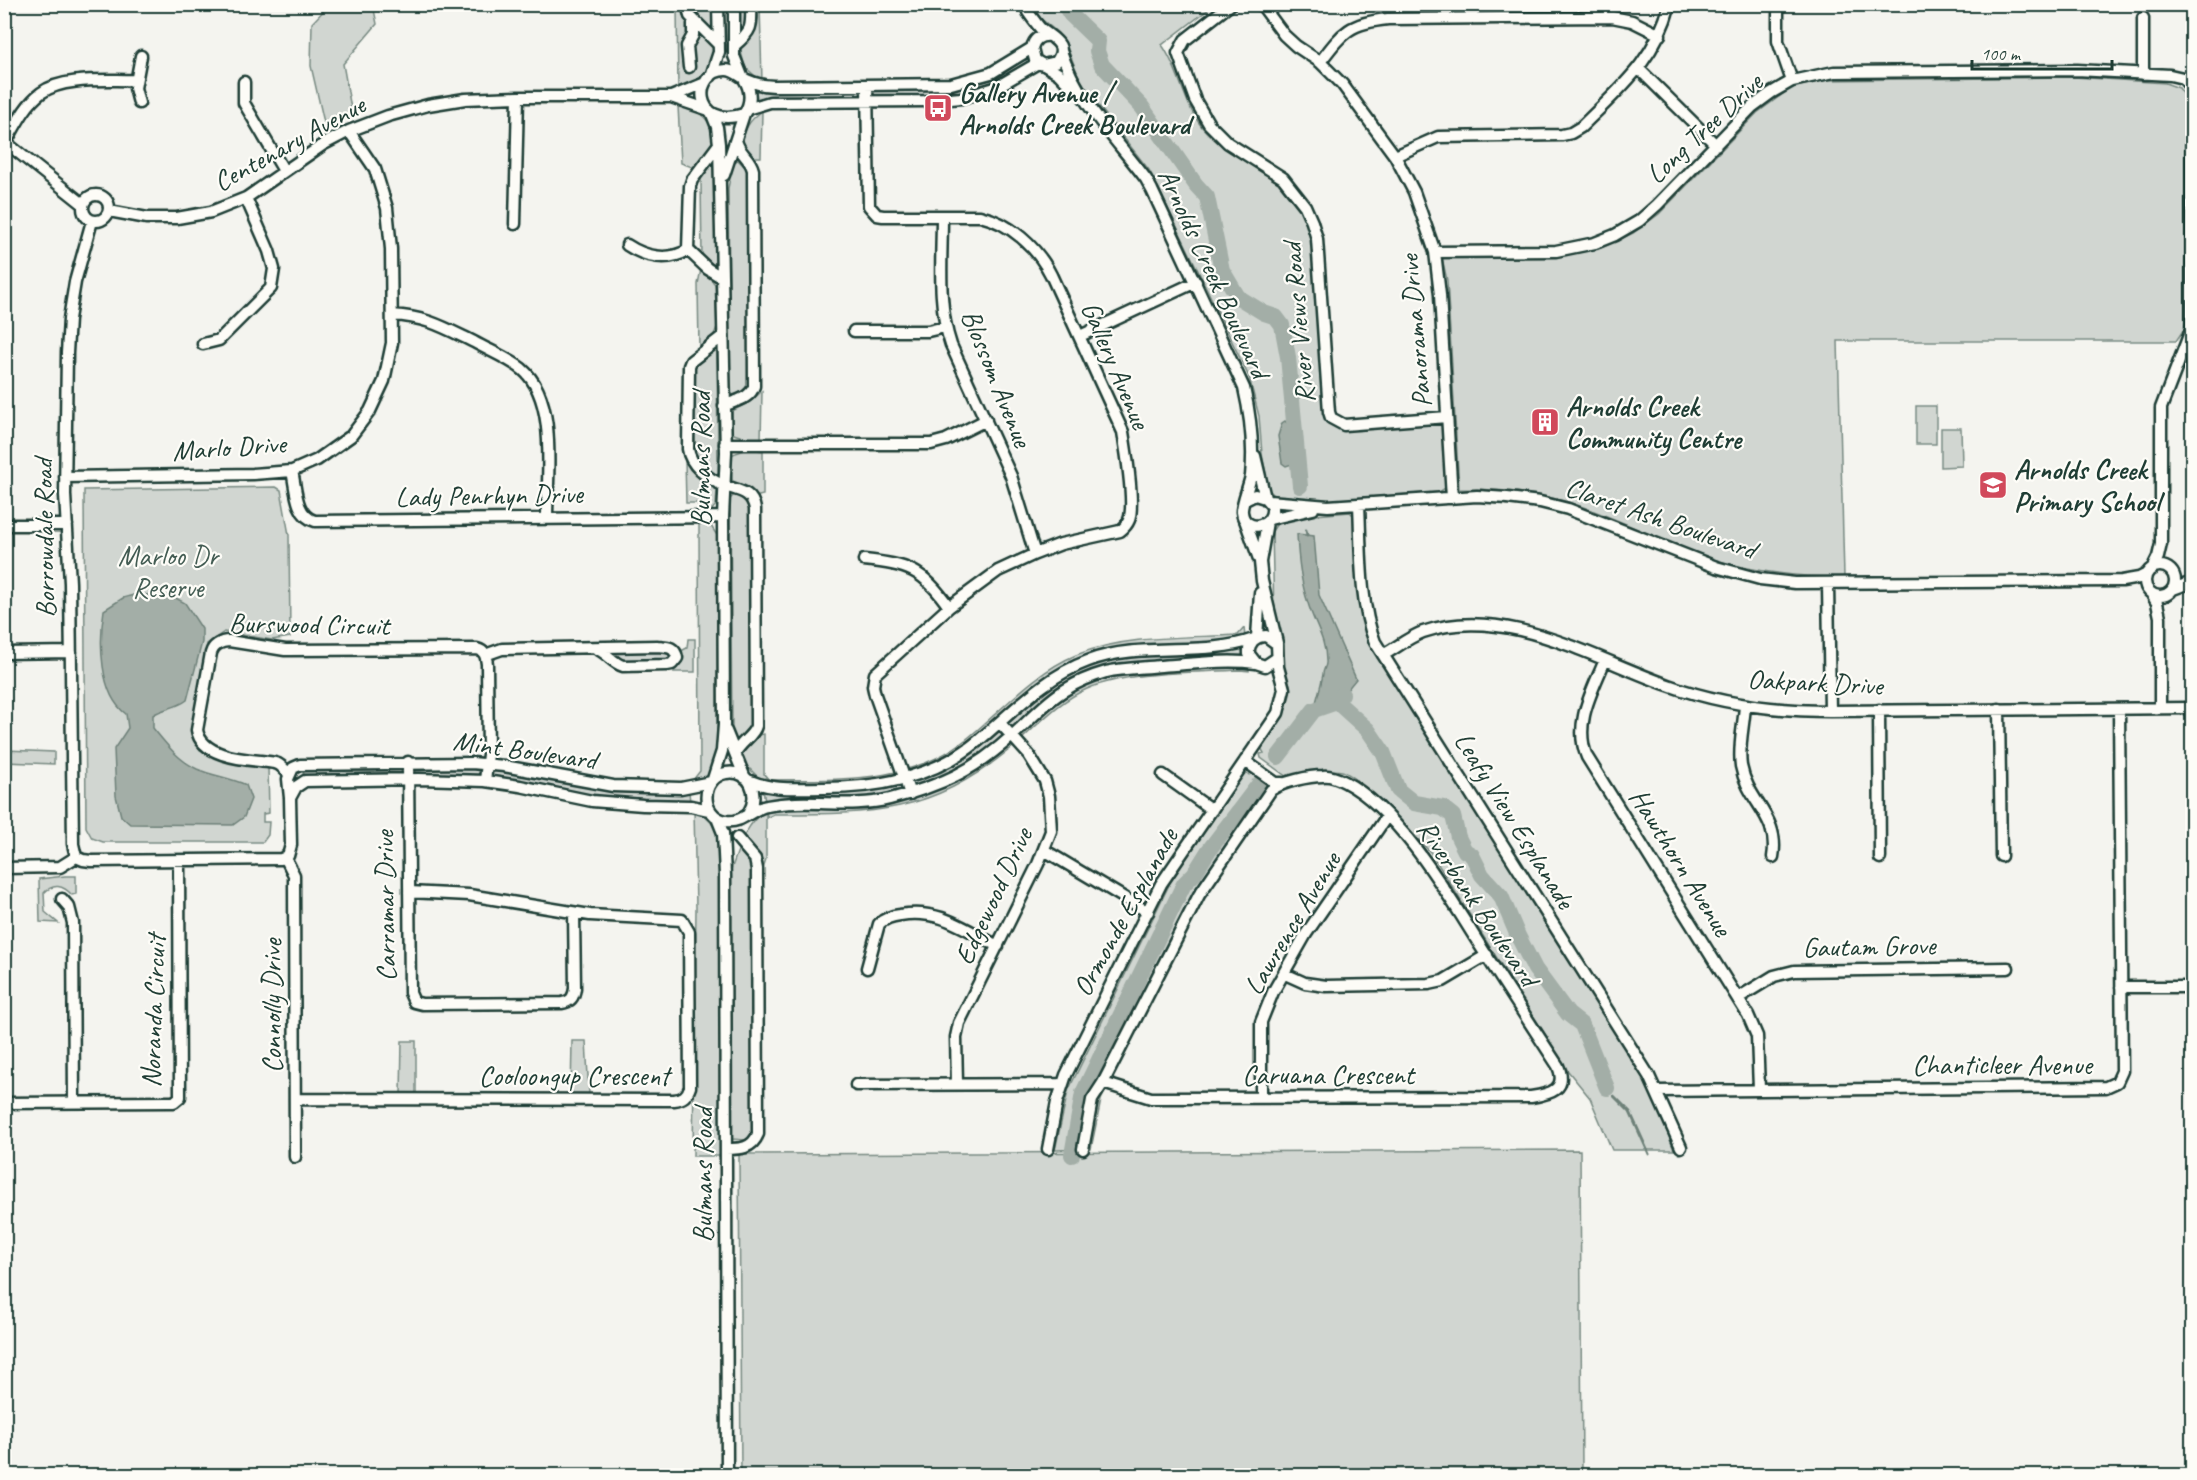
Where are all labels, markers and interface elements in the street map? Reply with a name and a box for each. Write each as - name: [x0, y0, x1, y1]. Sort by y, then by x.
- scale bar: [1972, 33, 2112, 71]
- text: 100 m: [1981, 43, 2022, 65]
- street label: Long Tree Drive: [1638, 64, 1771, 191]
- place label: Gallery Avenue / Arnolds Creek Boulevard: [959, 75, 1195, 142]
- street label: Centenary Avenue: [207, 86, 373, 199]
- bus stop icon: Gallery Avenue / Arnolds Creek Boulevard: [922, 92, 954, 124]
- street label: Arnolds Creek Boulevard: [1150, 163, 1280, 387]
- street label: River Views Road: [1273, 237, 1322, 405]
- street label: Panorama Drive: [1391, 251, 1439, 409]
- street label: Gallery Avenue: [1073, 296, 1159, 436]
- street label: Blossom Avenue: [954, 304, 1041, 454]
- street label: Bulmans Road: [683, 387, 718, 527]
- place label: Arnolds Creek Community Centre: [1566, 389, 1744, 457]
- building icon: Arnolds Creek Community Centre: [1529, 406, 1561, 438]
- street label: Marlo Drive: [171, 425, 289, 468]
- place label: Arnolds Creek Primary School: [2014, 452, 2166, 519]
- street label: Borrowdale Road: [25, 454, 63, 618]
- street label: Claret Ash Boulevard: [1561, 469, 1765, 568]
- school or university icon: Arnolds Creek Primary School: [1977, 469, 2009, 501]
- street label: Lady Penrhyn Drive: [395, 476, 585, 514]
- park label: Marloo Dr Reserve: [118, 538, 220, 605]
- street label: Burswood Circuit: [228, 605, 392, 643]
- street label: Oakpark Drive: [1747, 661, 1885, 703]
- street label: Mint Boulevard: [451, 723, 603, 778]
- street label: Leafy View Esplanade: [1447, 725, 1584, 916]
- street label: Hawthorn Avenue: [1622, 782, 1741, 944]
- street label: Riverbank Boulevard: [1409, 813, 1549, 996]
- street label: Edgewood Drive: [946, 820, 1041, 970]
- street label: Ormonde Esplanade: [1064, 820, 1186, 1002]
- street label: Carramar Drive: [366, 828, 404, 982]
- street label: Lawrence Avenue: [1236, 844, 1349, 1001]
- street label: Gautam Grove: [1802, 927, 1938, 965]
- street label: Noranda Circuit: [133, 930, 173, 1088]
- street label: Connolly Drive: [254, 937, 289, 1073]
- street label: Chanticleer Avenue: [1912, 1047, 2094, 1082]
- street label: Caruana Crescent: [1242, 1057, 1417, 1092]
- street label: Cooloongup Crescent: [479, 1058, 673, 1093]
- street label: Bulmans Road: [685, 1103, 720, 1243]

